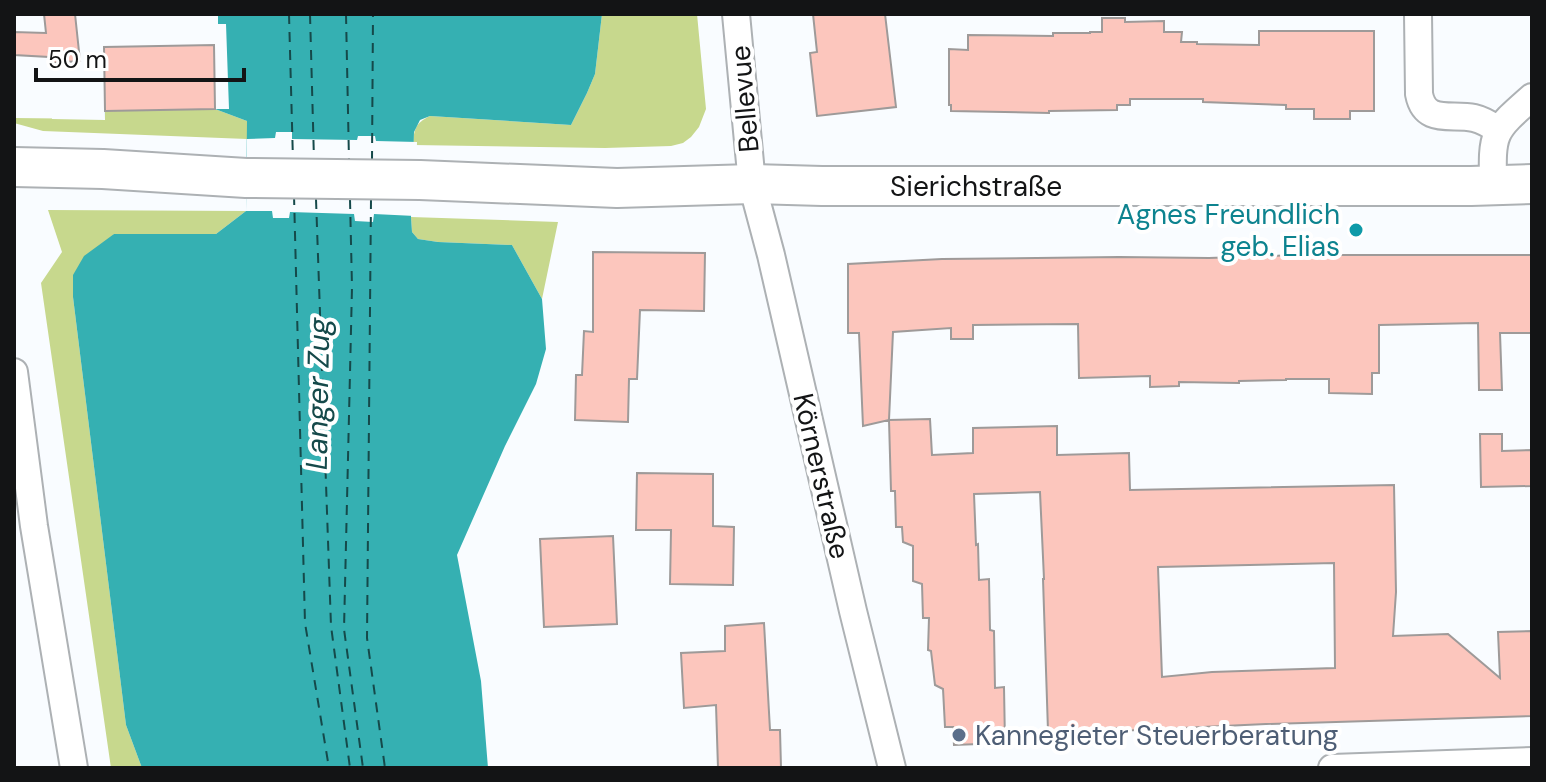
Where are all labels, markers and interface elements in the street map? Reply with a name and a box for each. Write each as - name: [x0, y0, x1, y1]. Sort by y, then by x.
- scale bar: [36, 32, 244, 82]
- text: 50 m: [48, 44, 107, 75]
- street label: Bellevue: [721, 44, 768, 154]
- street label: Sierichstraße: [890, 168, 1062, 205]
- place label: Agnes Freundlich geb. Elias: [1117, 196, 1340, 265]
- marker: Agnes Freundlich geb. Elias: [1347, 221, 1365, 239]
- water label: Langer Zug: [297, 316, 338, 471]
- street label: Körnerstraße: [785, 390, 859, 562]
- place label: Kannegieter Steuerberatung: [975, 717, 1338, 754]
- marker: Kannegieter Steuerberatung: [950, 726, 968, 744]

